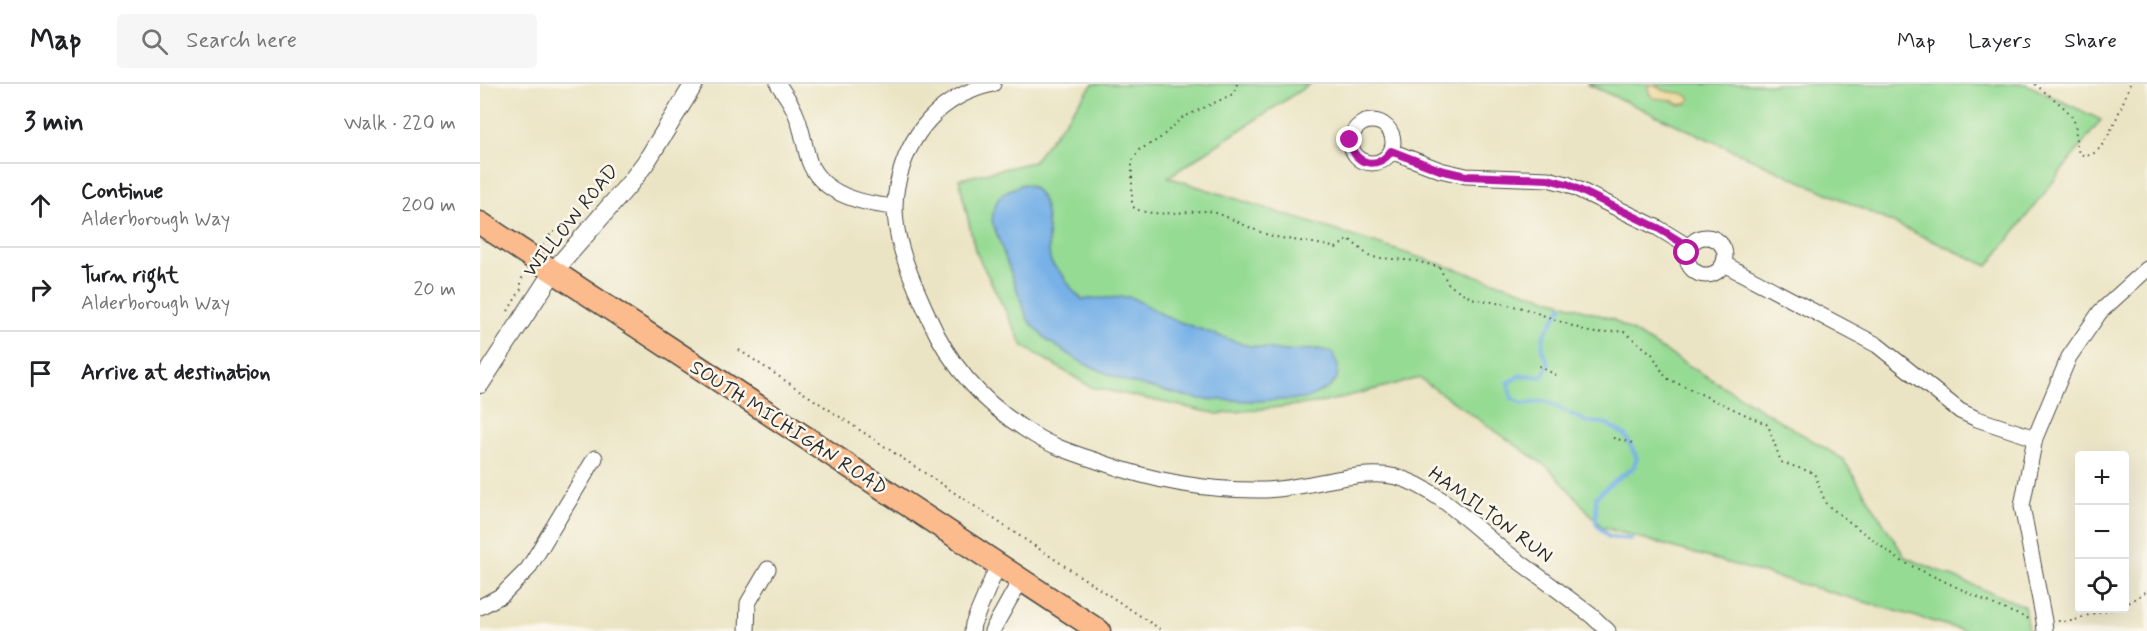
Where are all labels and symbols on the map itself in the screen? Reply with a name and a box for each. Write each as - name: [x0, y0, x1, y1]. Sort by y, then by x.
- route end: [1336, 126, 1362, 152]
- street label: WILLOW ROAD: [517, 159, 625, 283]
- route start: [1673, 239, 1699, 265]
- street label: SOUTH MICHIGAN ROAD: [684, 354, 892, 502]
- street label: HAMILTON RUN: [1422, 461, 1558, 570]

